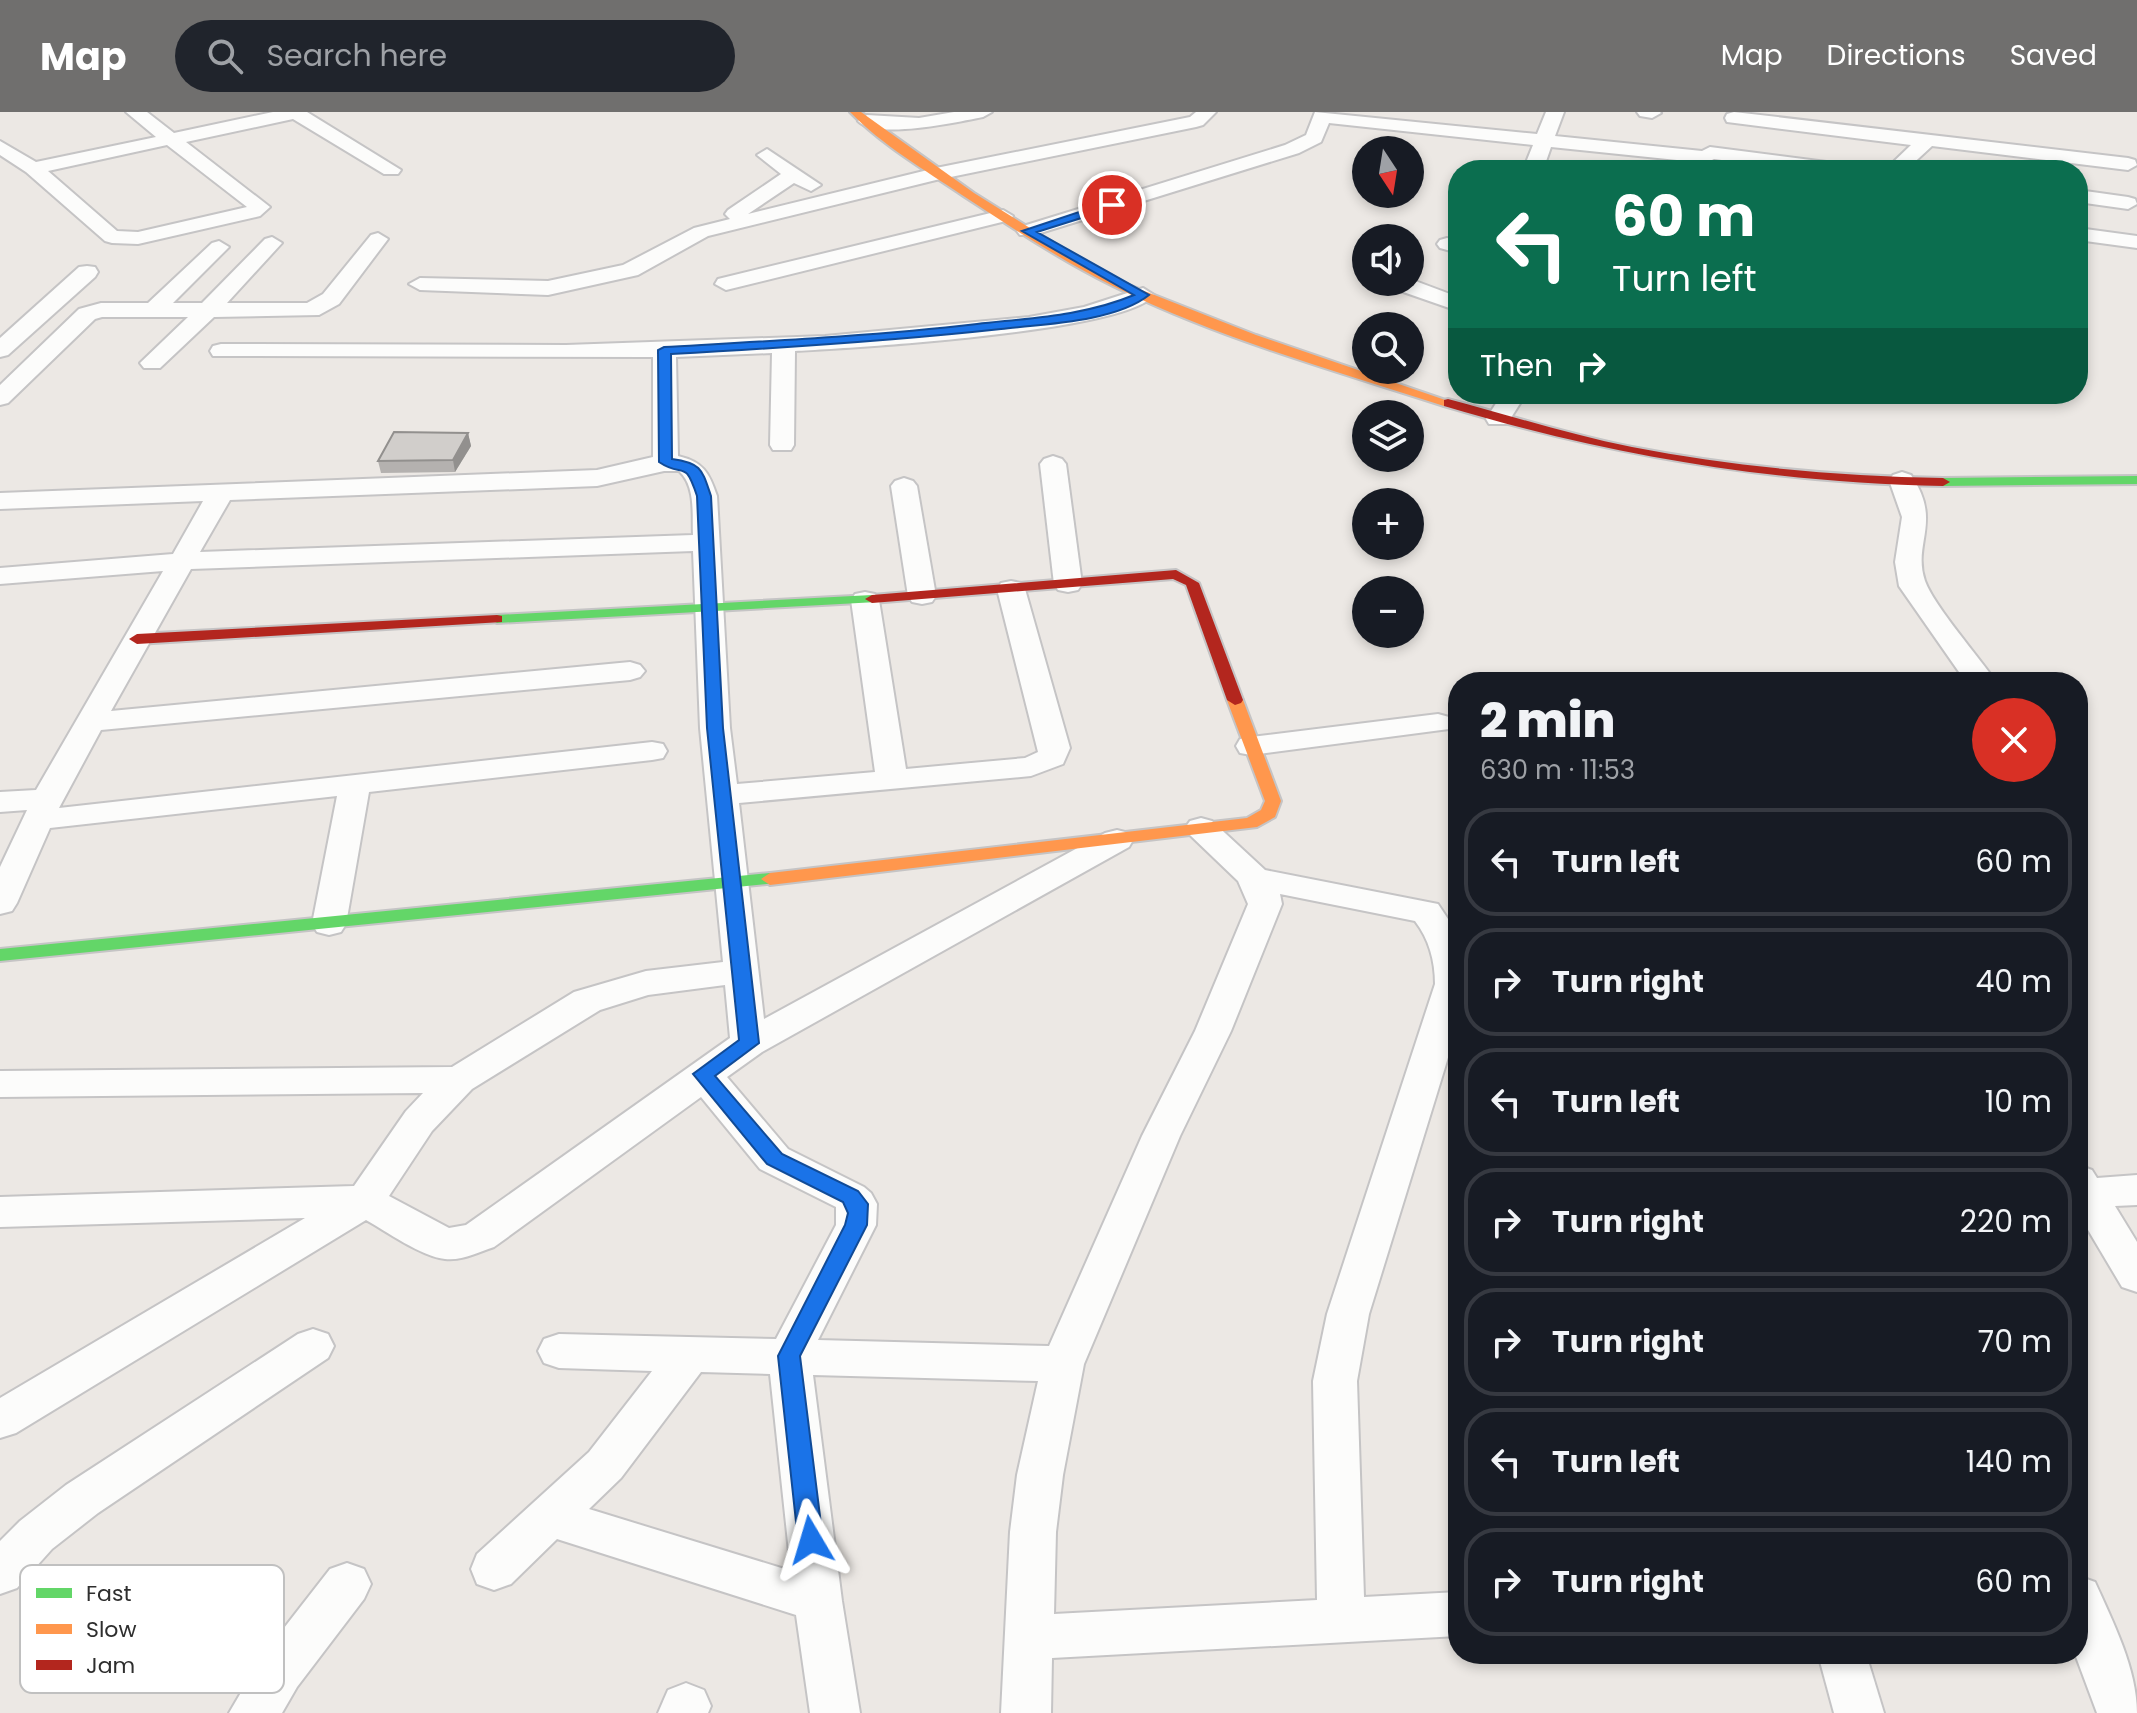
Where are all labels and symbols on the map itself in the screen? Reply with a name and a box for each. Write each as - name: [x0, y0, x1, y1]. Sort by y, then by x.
- north arrow: [1352, 136, 1424, 208]
- pin: [1078, 171, 1146, 239]
- position arrow: [769, 1498, 853, 1582]
- legend: [20, 1565, 284, 1693]
- text: Fast: [86, 1578, 131, 1609]
- text: Slow: [86, 1614, 136, 1645]
- text: Jam: [86, 1650, 135, 1681]

